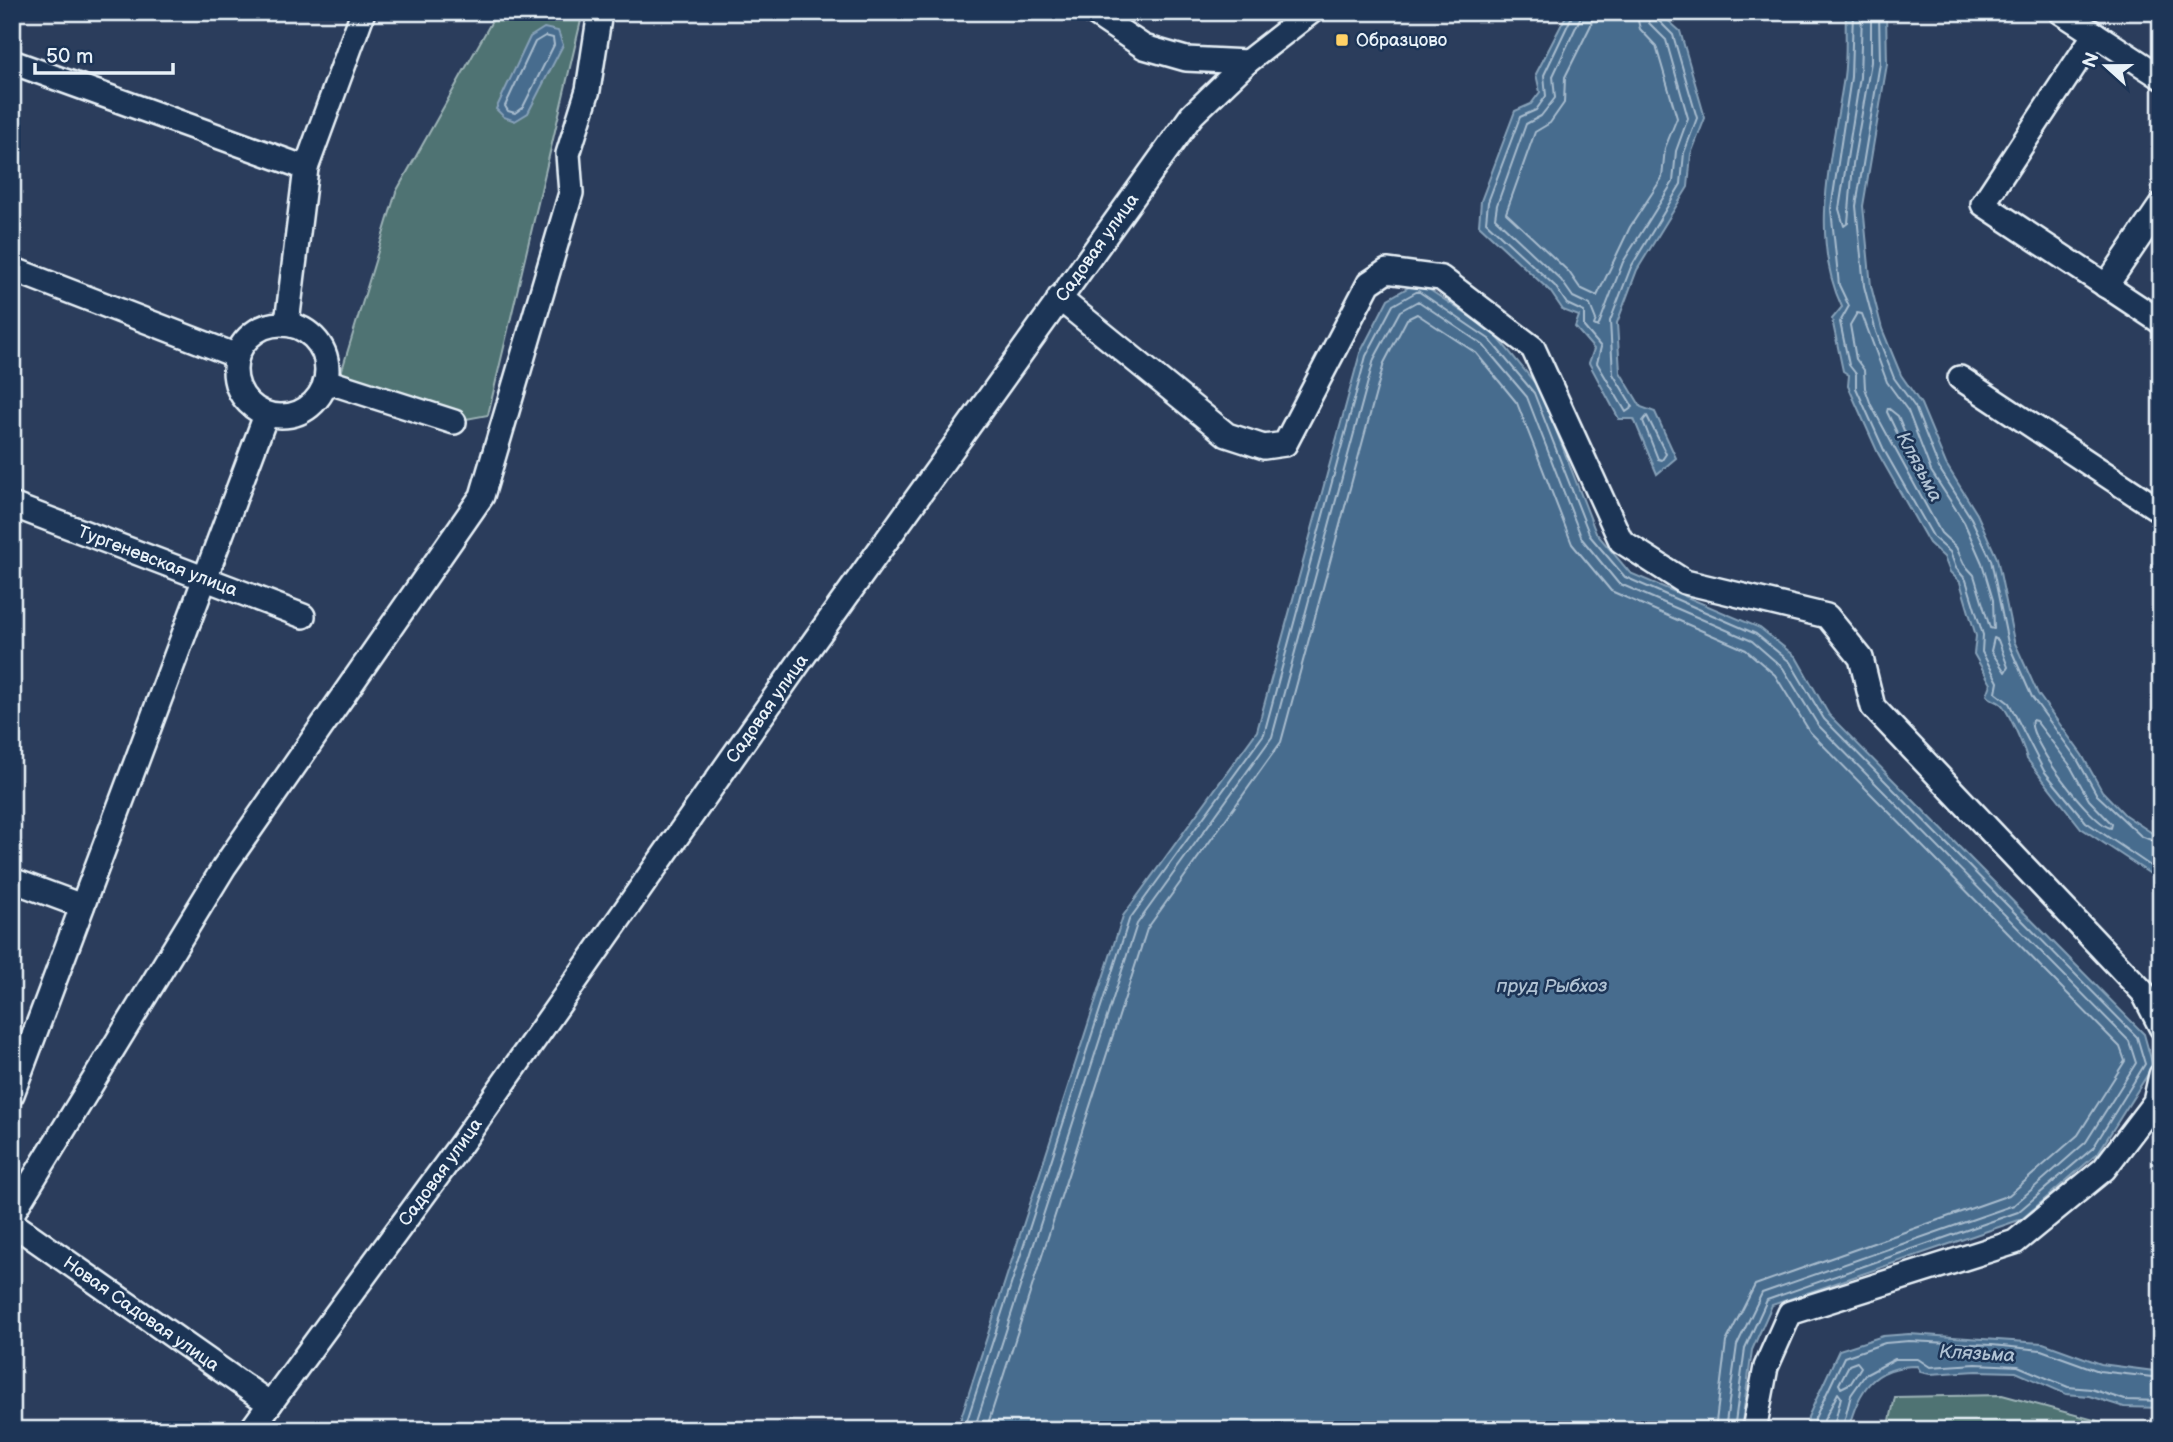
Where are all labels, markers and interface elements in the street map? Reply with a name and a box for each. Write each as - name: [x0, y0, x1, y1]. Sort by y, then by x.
- place label: Образцово: [1356, 30, 1447, 51]
- scale bar: [35, 32, 173, 76]
- marker: Образцово: [1334, 32, 1350, 48]
- north arrow: [2072, 32, 2142, 102]
- text: 50 m: [46, 44, 93, 69]
- text: N: [2078, 50, 2105, 71]
- street label: Садовая улица: [1051, 189, 1143, 306]
- water label: Клязьма: [1891, 428, 1947, 506]
- street label: Тургеневская улица: [75, 521, 241, 601]
- street label: Садовая улица: [721, 650, 812, 767]
- water label: пруд Рыбхоз: [1497, 975, 1607, 998]
- street label: Садовая улица: [394, 1114, 487, 1230]
- street label: Новая Садовая улица: [59, 1252, 224, 1376]
- water label: Клязьма: [1938, 1341, 2016, 1367]

